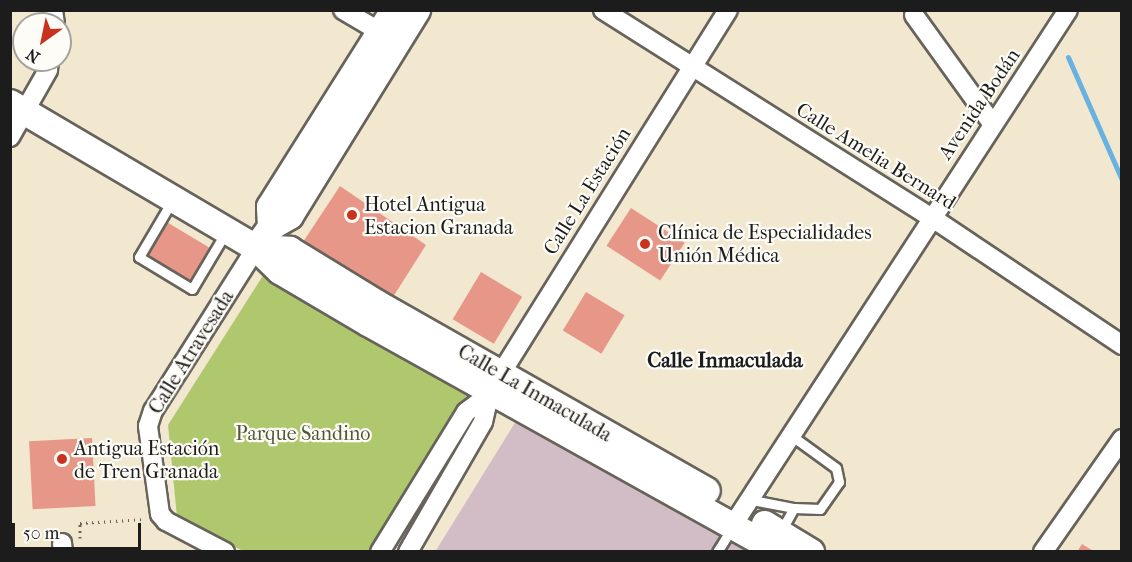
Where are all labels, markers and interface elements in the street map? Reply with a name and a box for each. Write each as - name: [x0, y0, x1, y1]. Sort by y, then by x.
- north arrow: [12, 12, 72, 72]
- street label: Avenida Bodán: [933, 44, 1025, 164]
- text: N: [23, 45, 43, 67]
- street label: Calle Amelia Bernard: [792, 97, 960, 215]
- street label: Calle La Estación: [538, 123, 636, 259]
- place label: Hotel Antigua Estacion Granada: [364, 192, 513, 239]
- marker: Hotel Antigua Estacion Granada: [345, 208, 359, 222]
- place label: Clínica de Especialidades Unión Médica: [658, 220, 872, 267]
- marker: Clínica de Especialidades Unión Médica: [636, 235, 654, 253]
- street label: Calle Atravesada: [143, 286, 239, 418]
- street label: Calle La Inmaculada: [454, 339, 616, 447]
- district label: Calle Inmaculada: [647, 347, 803, 373]
- park label: Parque Sandino: [236, 421, 370, 445]
- place label: Antigua Estación de Tren Granada: [74, 436, 219, 483]
- marker: Antigua Estación de Tren Granada: [55, 452, 69, 466]
- scale bar: [15, 511, 144, 549]
- text: 50 m: [23, 523, 59, 544]

